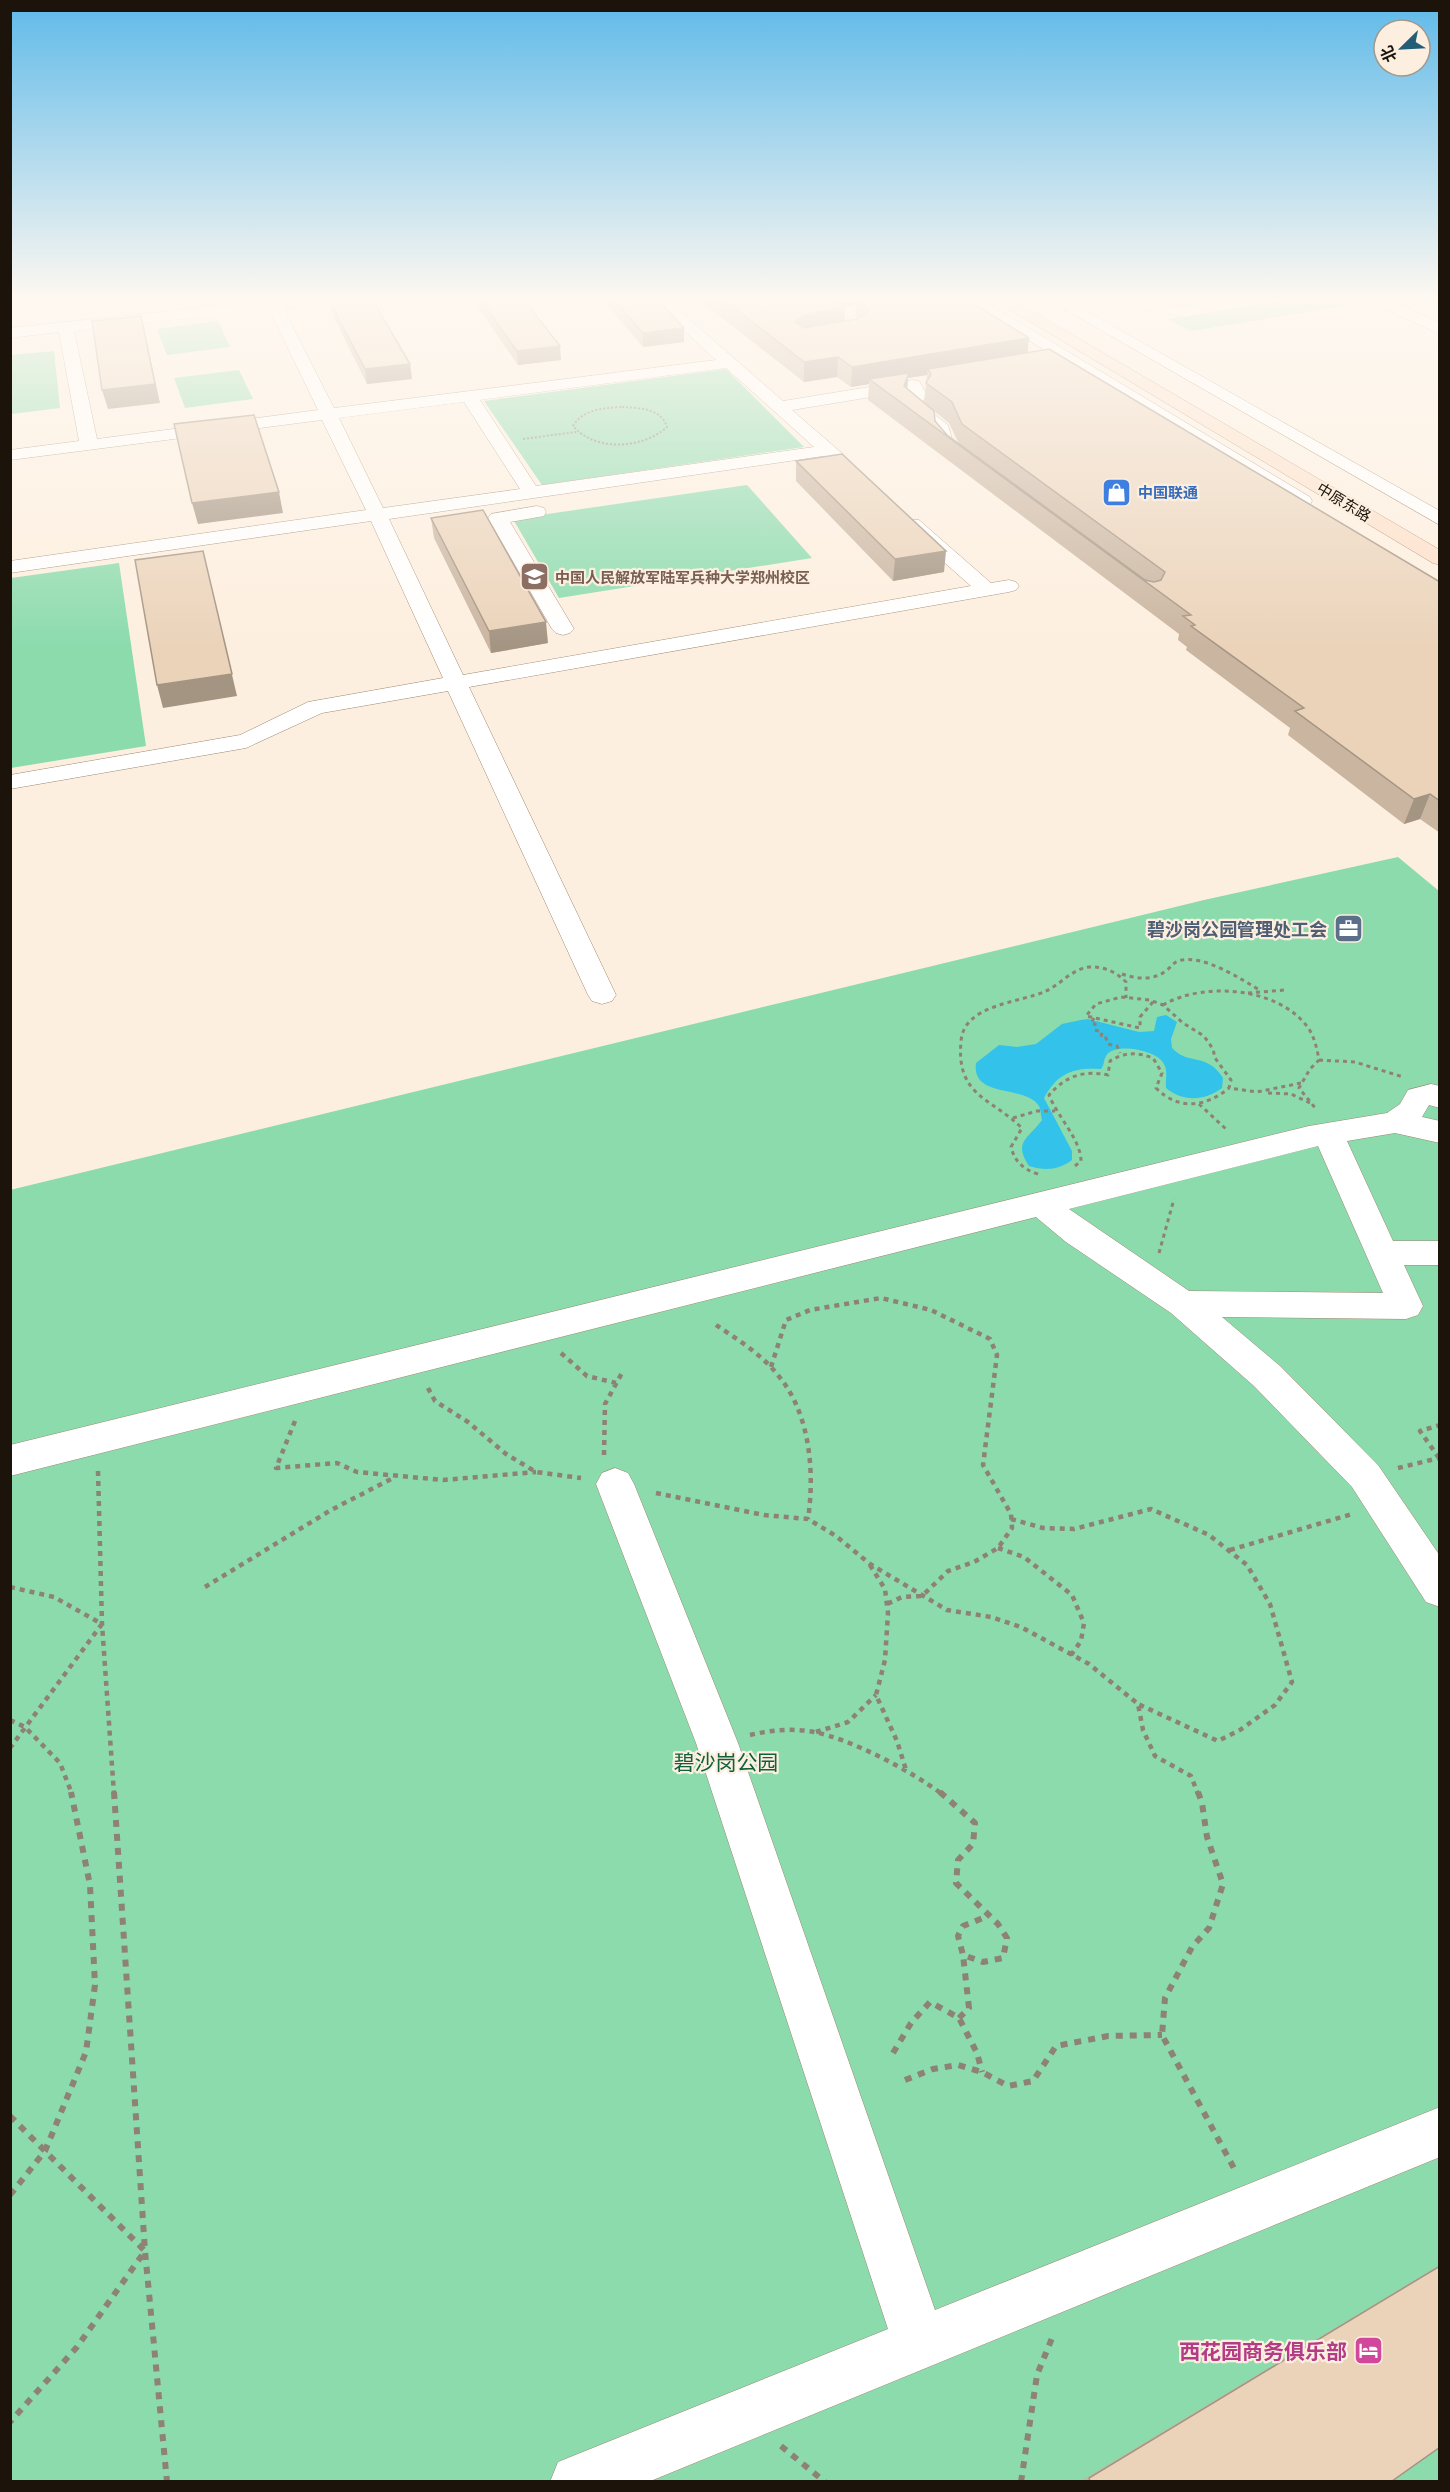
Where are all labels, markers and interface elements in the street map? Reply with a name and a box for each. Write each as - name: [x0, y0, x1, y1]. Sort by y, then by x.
- north arrow: [1372, 18, 1432, 78]
- text: 北: [1377, 43, 1400, 65]
- shop icon: 中国联通: [1101, 476, 1133, 508]
- street label: 中原东路: [1314, 479, 1374, 525]
- place label: 中国联通: [1138, 484, 1198, 501]
- school or university icon: 中国人民解放军陆军兵种大学郑州校区: [518, 561, 550, 593]
- place label: 中国人民解放军陆军兵种大学郑州校区: [555, 569, 810, 586]
- office icon: 碧沙岗公园管理处工会: [1332, 913, 1364, 945]
- place label: 碧沙岗公园管理处工会: [1147, 919, 1327, 939]
- park label: 碧沙岗公园: [674, 1750, 779, 1774]
- hotel icon: 西花园商务俱乐部: [1352, 2335, 1384, 2367]
- place label: 西花园商务俱乐部: [1179, 2339, 1347, 2363]

